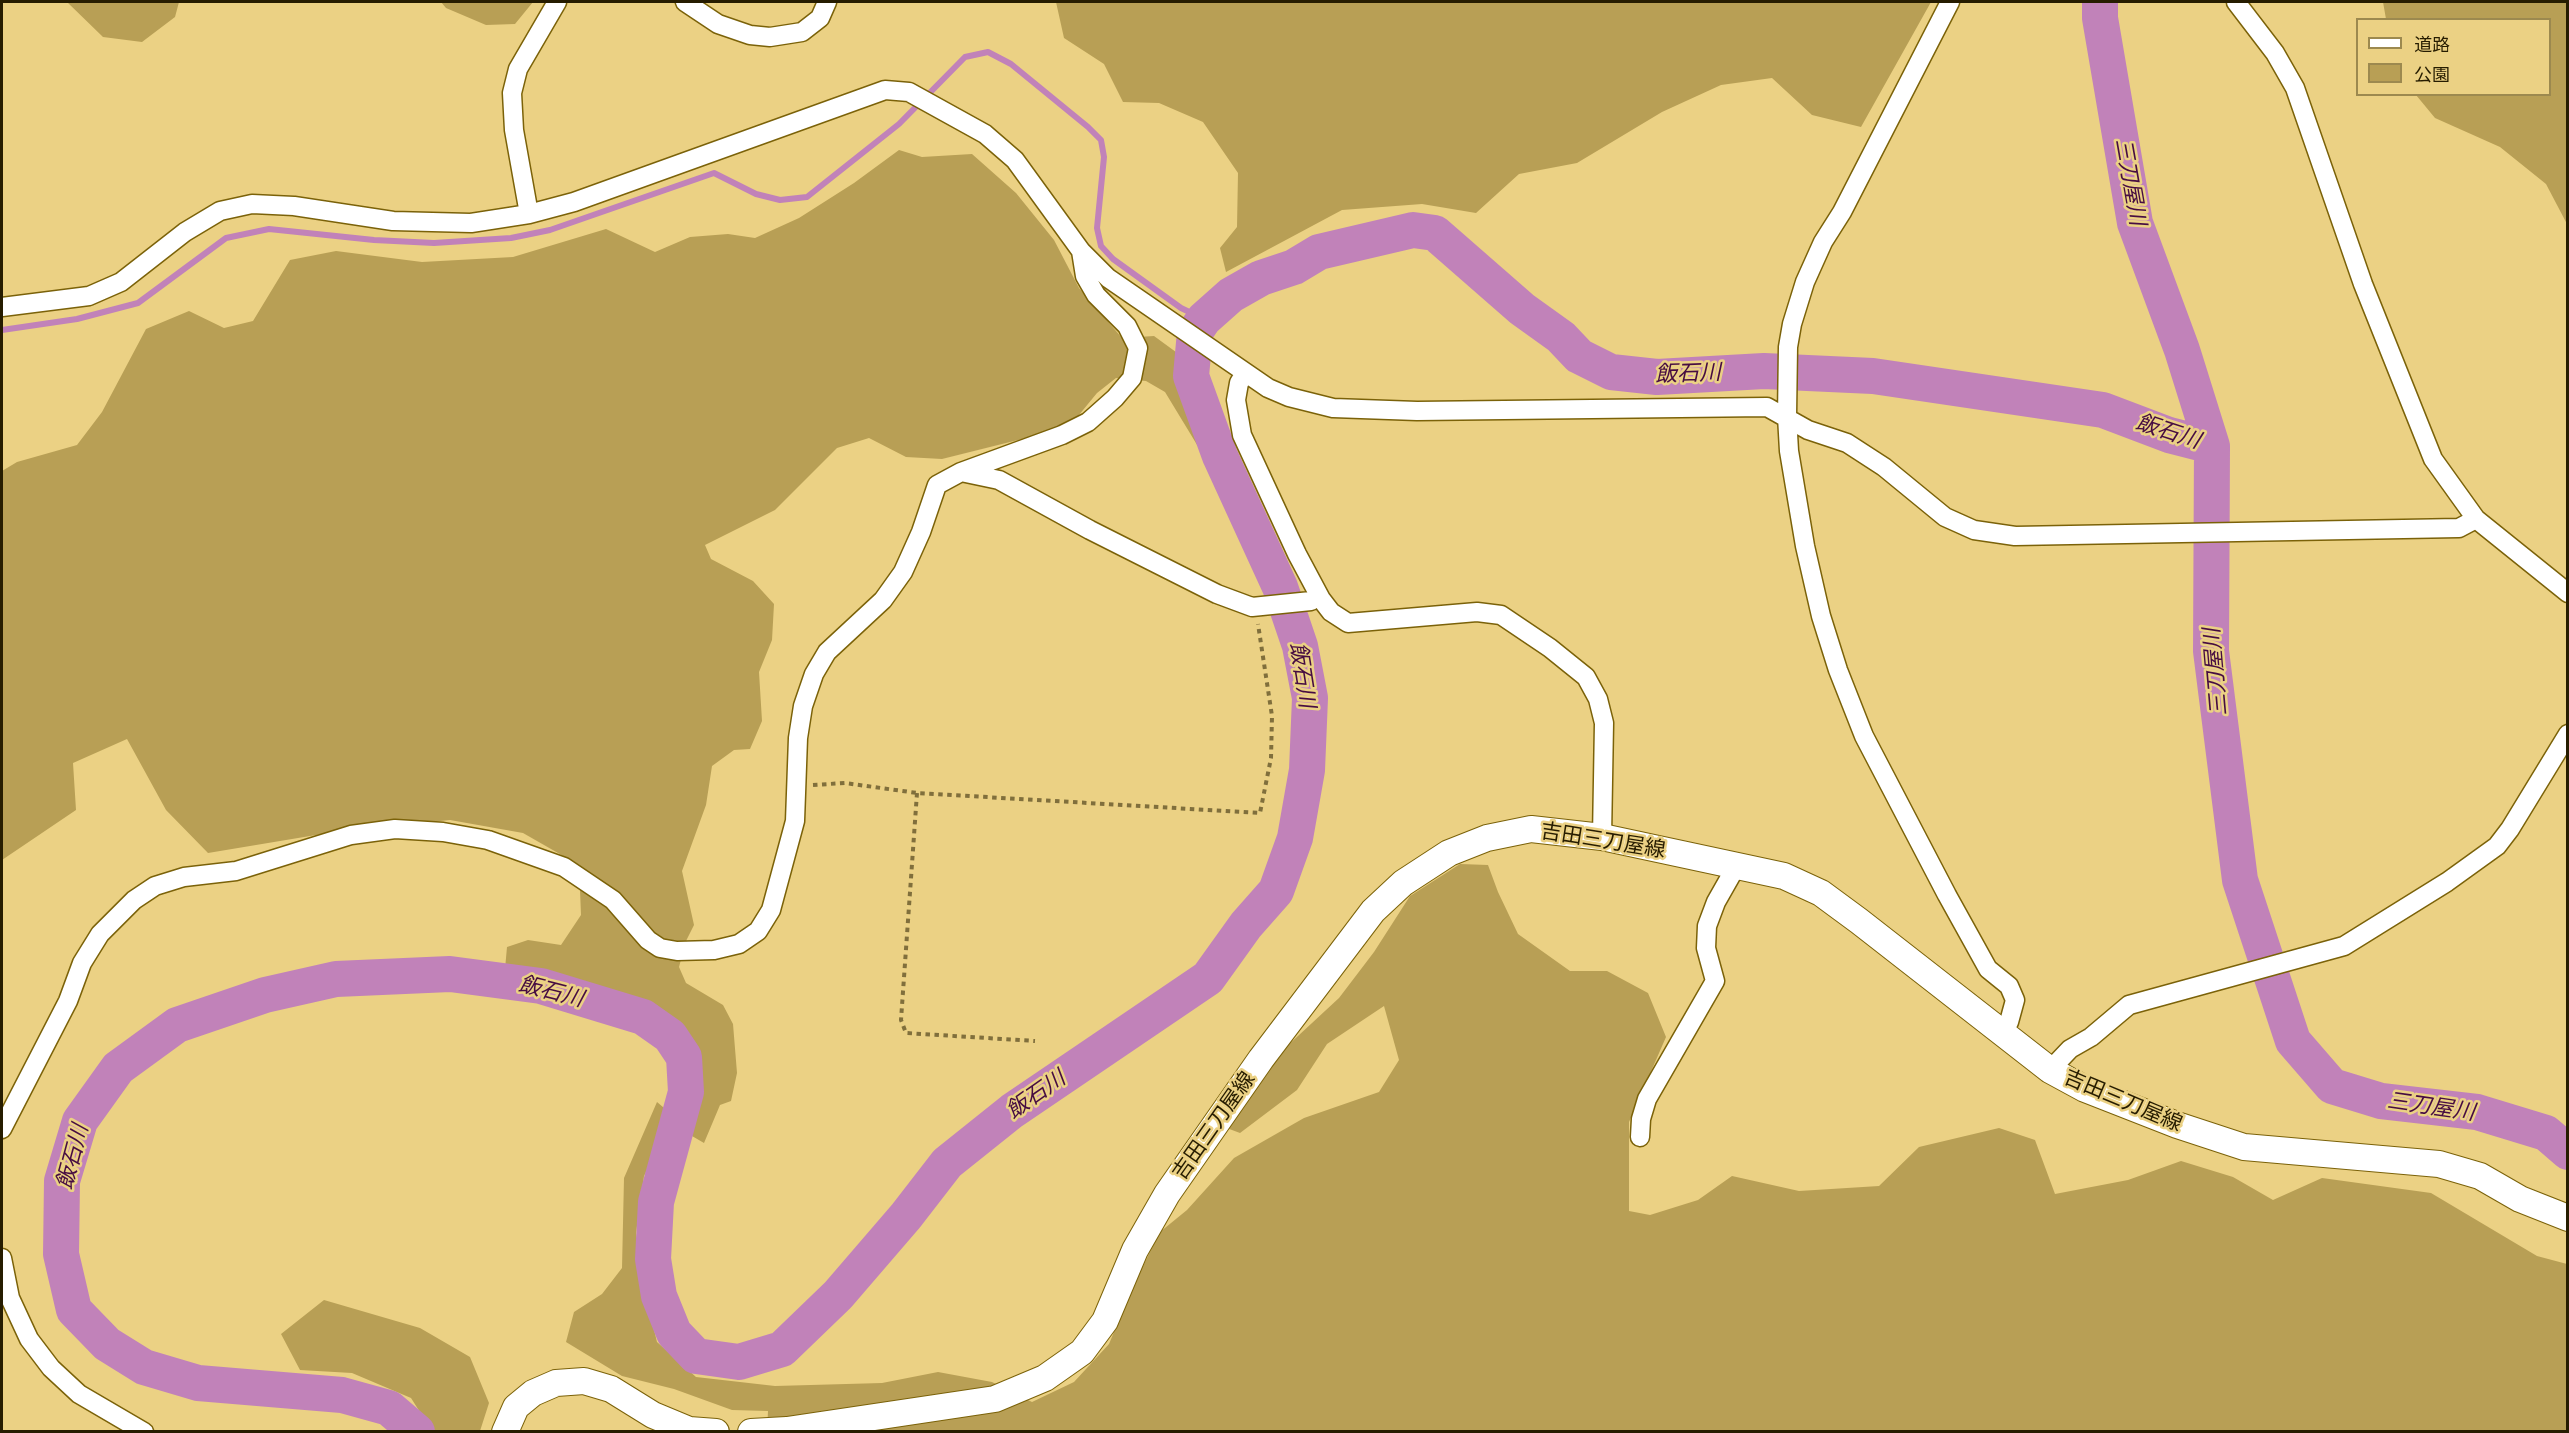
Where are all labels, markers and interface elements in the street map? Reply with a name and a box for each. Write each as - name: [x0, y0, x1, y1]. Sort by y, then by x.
- legend: [2356, 18, 2551, 96]
- text: 道路: [2414, 34, 2450, 56]
- text: 公園: [2414, 64, 2450, 86]
- water label: 三刀屋川: [2109, 136, 2151, 228]
- water label: 飯石川: [1655, 360, 1721, 388]
- water label: 飯石川: [2133, 409, 2203, 455]
- water label: 三刀屋川: [2199, 627, 2233, 717]
- water label: 飯石川: [1284, 640, 1320, 710]
- street label: 吉田三刀屋線: [1539, 819, 1667, 863]
- water label: 飯石川: [516, 971, 586, 1013]
- water label: 飯石川: [1001, 1065, 1071, 1125]
- street label: 吉田三刀屋線: [2060, 1065, 2186, 1137]
- street label: 吉田三刀屋線: [1168, 1067, 1260, 1185]
- water label: 三刀屋川: [2386, 1088, 2476, 1126]
- water label: 飯石川: [52, 1122, 94, 1192]

